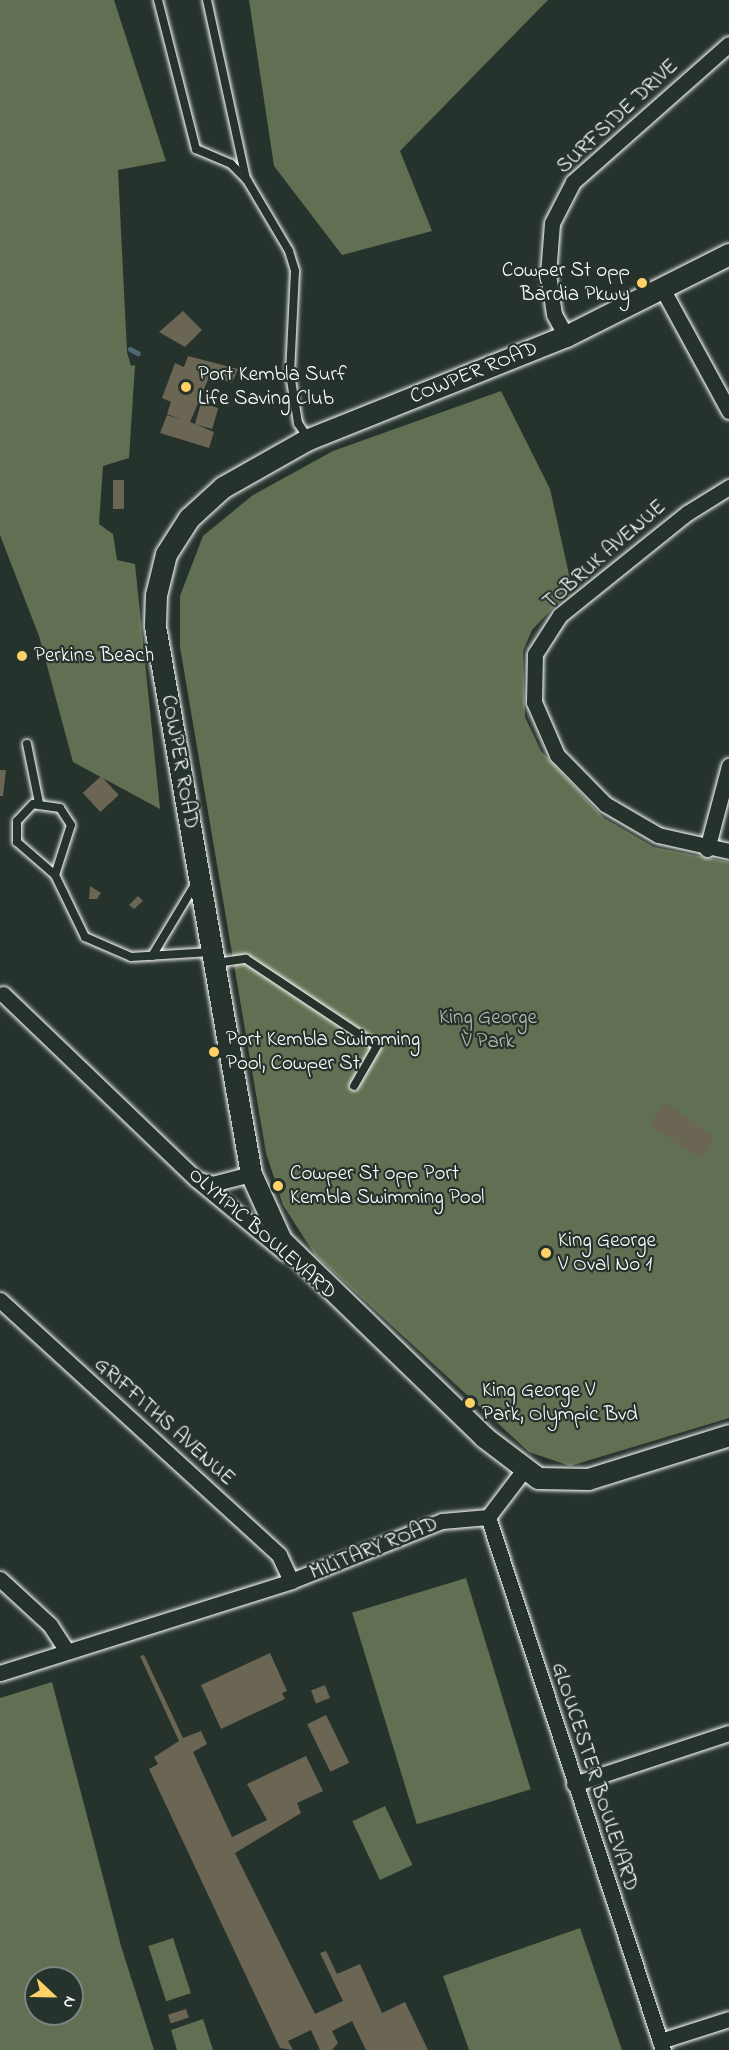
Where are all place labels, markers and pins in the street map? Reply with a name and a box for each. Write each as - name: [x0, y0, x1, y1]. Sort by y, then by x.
- place label: Cowper St opp Bardia Pkwy: [502, 258, 630, 308]
- marker: Cowper St opp Bardia Pkwy: [635, 276, 649, 290]
- place label: Port Kembla Surf Life Saving Club: [198, 362, 347, 412]
- marker: Port Kembla Surf Life Saving Club: [179, 380, 193, 394]
- place label: Perkins Beach: [34, 643, 154, 669]
- marker: Perkins Beach: [15, 649, 29, 663]
- place label: Port Kembla Swimming Pool, Cowper St: [226, 1027, 420, 1077]
- marker: Port Kembla Swimming Pool, Cowper St: [207, 1045, 221, 1059]
- place label: Cowper St opp Port Kembla Swimming Pool: [290, 1161, 485, 1211]
- marker: Cowper St opp Port Kembla Swimming Pool: [271, 1179, 285, 1193]
- place label: King George V Oval No 1: [558, 1228, 656, 1278]
- marker: King George V Oval No 1: [539, 1246, 553, 1260]
- place label: King George V Park, Olympic Bvd: [482, 1378, 638, 1428]
- marker: King George V Park, Olympic Bvd: [463, 1396, 477, 1410]

